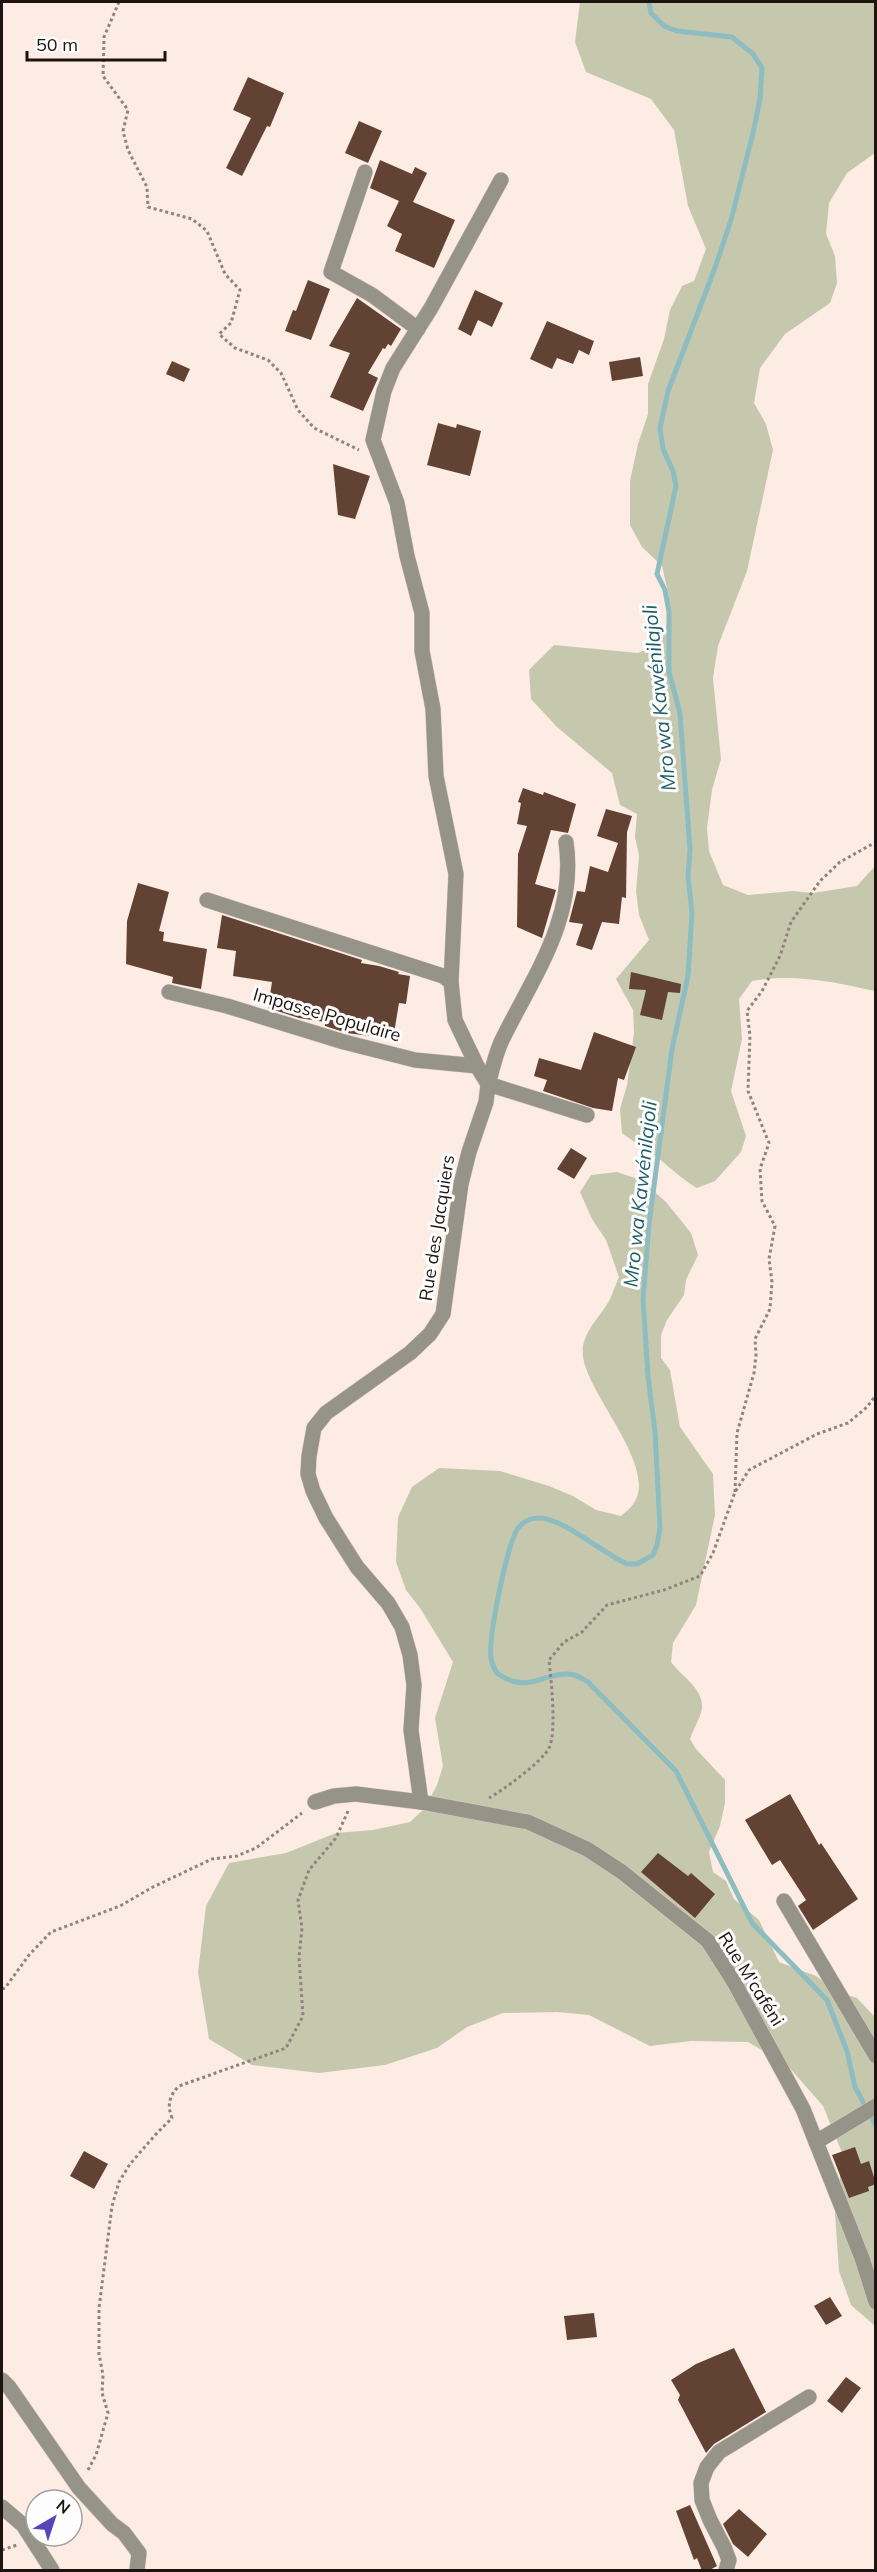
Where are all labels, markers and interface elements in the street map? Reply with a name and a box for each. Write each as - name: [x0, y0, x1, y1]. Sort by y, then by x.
- scale bar: [27, 24, 165, 62]
- text: 50 m: [36, 33, 78, 56]
- water label: Mro wa Kawénilajoli: [636, 604, 681, 792]
- street label: Impasse Populaire: [251, 982, 404, 1047]
- water label: Mro wa Kawénilajoli: [617, 1099, 662, 1288]
- street label: Rue des Jacquiers: [414, 1153, 459, 1303]
- street label: Rue M'caféni: [713, 1927, 789, 2030]
- north arrow: [24, 2488, 84, 2548]
- text: N: [52, 2495, 74, 2518]

